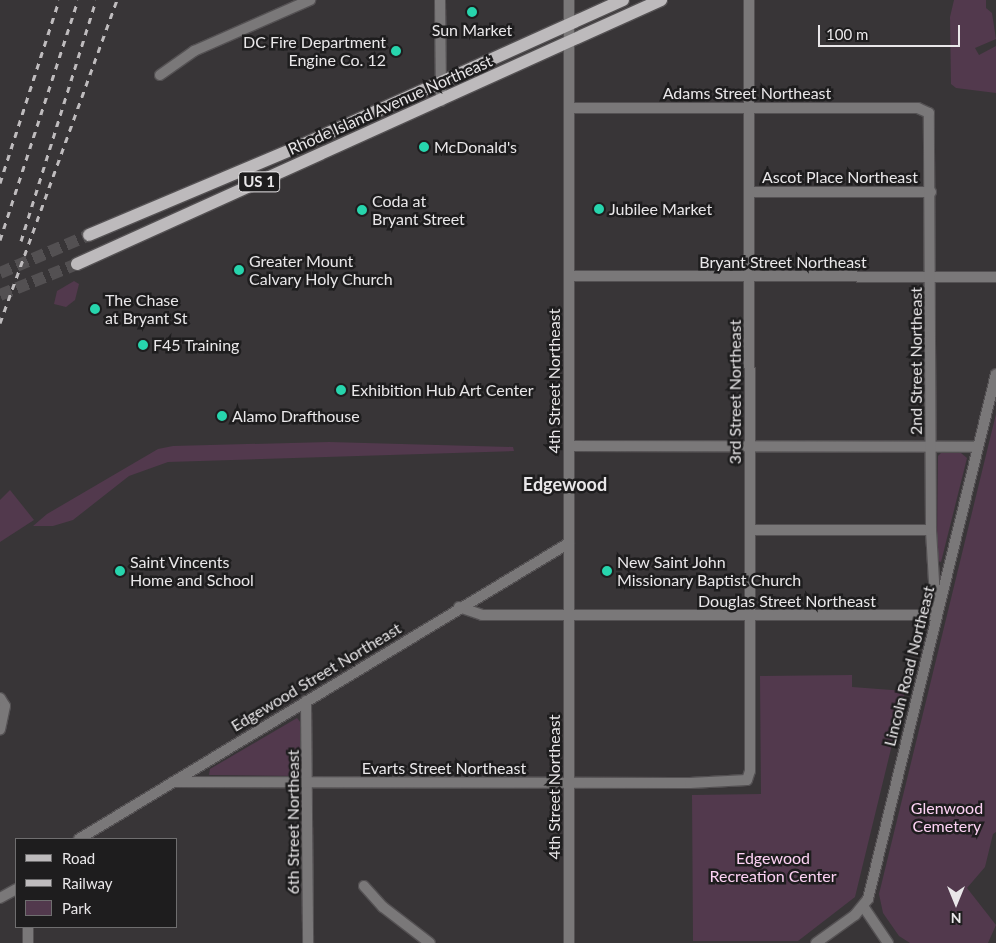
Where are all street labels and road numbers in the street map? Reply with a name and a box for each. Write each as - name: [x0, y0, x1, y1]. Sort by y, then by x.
- street label: Rhode Island Avenue Northeast: [285, 51, 495, 159]
- street label: Adams Street Northeast: [663, 83, 831, 103]
- street label: Ascot Place Northeast: [762, 167, 918, 187]
- road number: US 1: [238, 170, 280, 194]
- street label: Bryant Street Northeast: [699, 252, 867, 272]
- street label: 2nd Street Northeast: [906, 287, 926, 435]
- street label: 4th Street Northeast: [544, 309, 564, 453]
- street label: 3rd Street Northeast: [725, 320, 745, 464]
- street label: Lincoln Road Northeast: [880, 584, 938, 748]
- street label: Douglas Street Northeast: [698, 591, 876, 611]
- street label: Edgewood Street Northeast: [228, 619, 404, 735]
- street label: 4th Street Northeast: [544, 715, 564, 859]
- street label: 6th Street Northeast: [283, 750, 303, 894]
- street label: Evarts Street Northeast: [362, 758, 526, 778]

